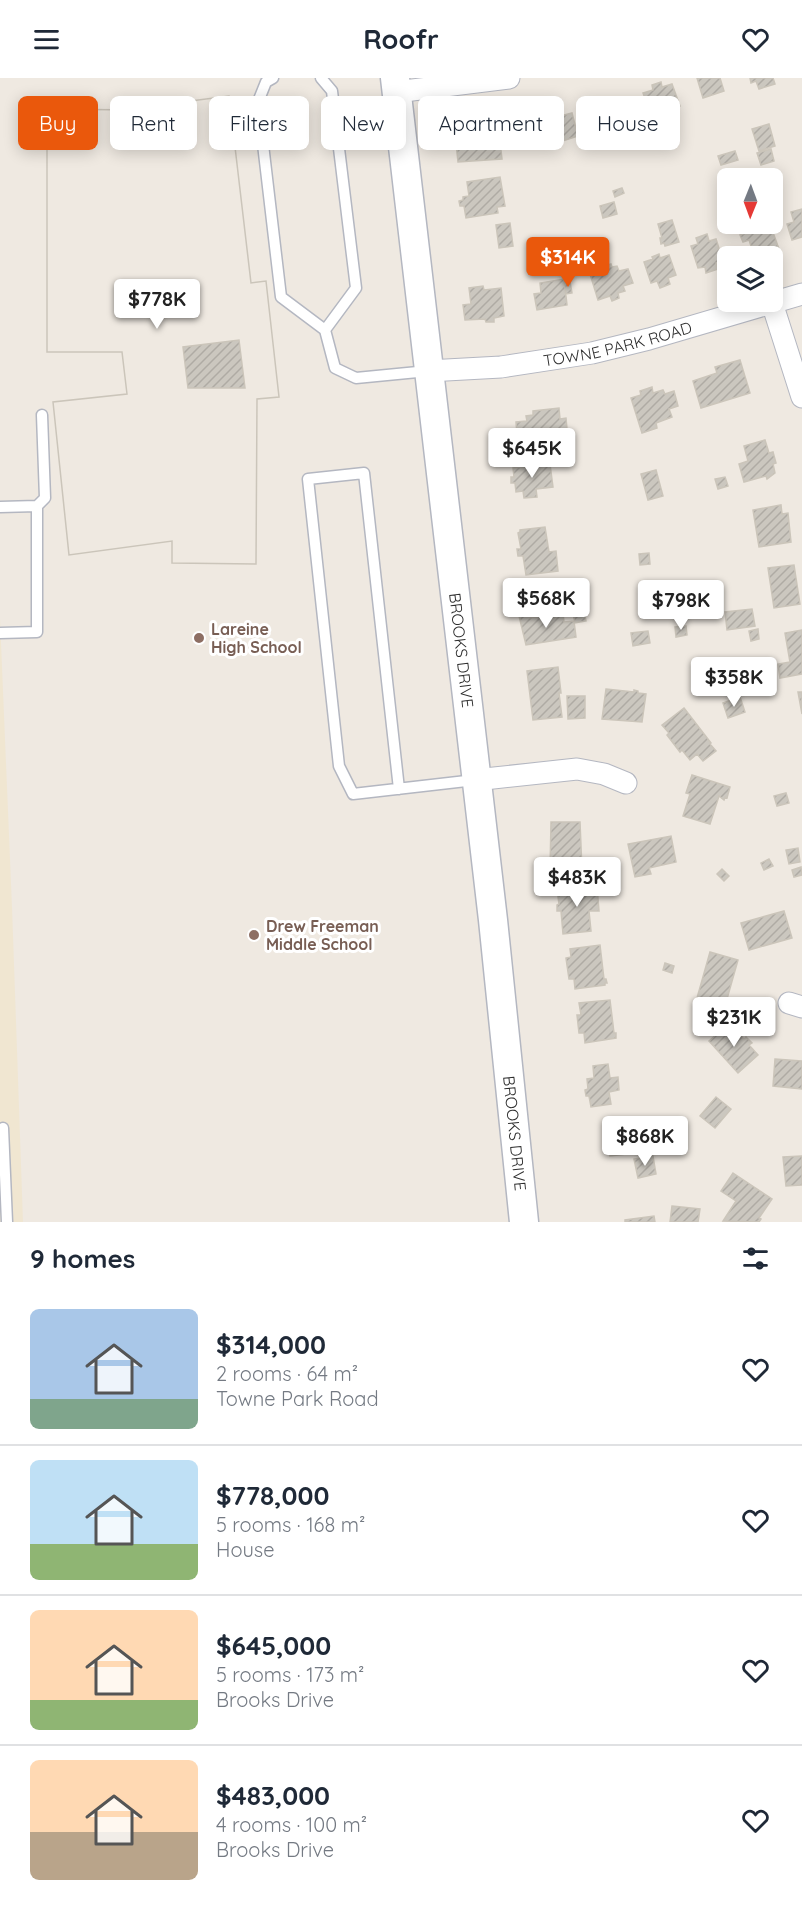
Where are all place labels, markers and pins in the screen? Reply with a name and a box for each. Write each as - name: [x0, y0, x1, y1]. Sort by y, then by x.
- pin: $314K: [526, 237, 610, 288]
- pin: $778K: [115, 279, 199, 330]
- pin: $645K: [490, 428, 574, 479]
- pin: $568K: [504, 578, 588, 629]
- pin: $798K: [639, 580, 723, 631]
- place label: Lareine High School: [211, 619, 302, 657]
- marker: Lareine High School: [192, 631, 206, 645]
- pin: $358K: [692, 657, 776, 708]
- pin: $483K: [535, 857, 619, 908]
- place label: Drew Freeman Middle School: [266, 916, 379, 954]
- marker: Drew Freeman Middle School: [247, 928, 261, 942]
- pin: $231K: [692, 997, 776, 1048]
- pin: $868K: [603, 1116, 687, 1167]

